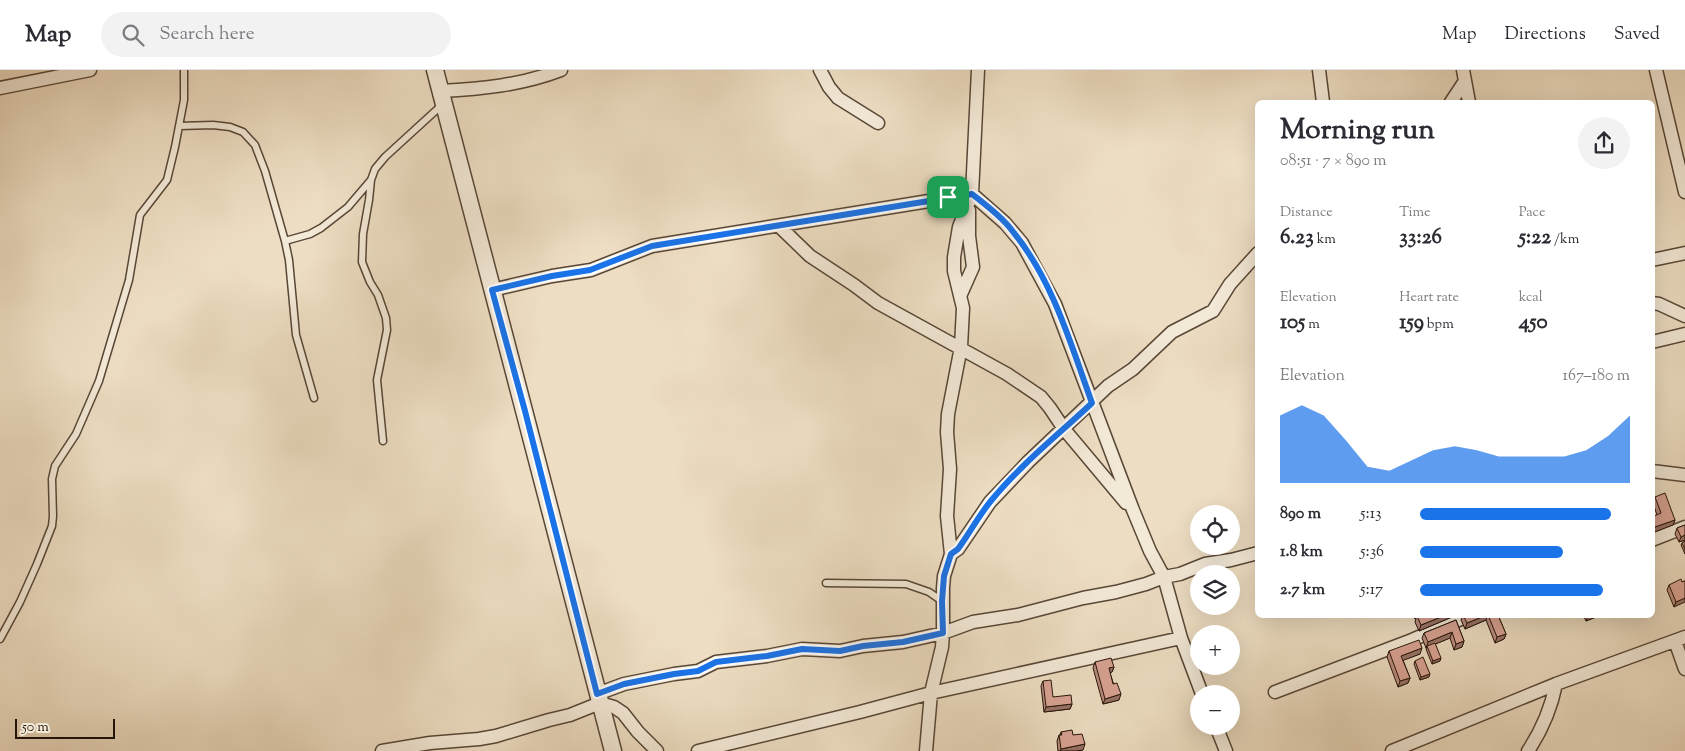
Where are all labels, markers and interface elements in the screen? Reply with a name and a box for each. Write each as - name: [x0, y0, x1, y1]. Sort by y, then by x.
- search box: [101, 12, 451, 57]
- text: Map: [25, 18, 71, 52]
- icon: search: [119, 21, 147, 49]
- text: Search here: [159, 21, 255, 48]
- text: Map: [1442, 22, 1477, 48]
- text: Directions: [1505, 22, 1586, 48]
- text: Saved: [1614, 22, 1660, 48]
- text: Morning run: [1280, 111, 1435, 151]
- button: share: [1578, 117, 1630, 169]
- text: 08:51 · 7 × 890 m: [1280, 150, 1387, 173]
- pin: [927, 176, 969, 218]
- icon: arrive: [934, 183, 962, 211]
- text: Distance: [1280, 203, 1333, 223]
- text: Time: [1399, 203, 1430, 223]
- text: Pace: [1519, 203, 1545, 223]
- text: 6.23: [1280, 223, 1314, 253]
- text: 33:26: [1399, 223, 1442, 253]
- text: 5:22: [1519, 223, 1551, 253]
- text: km: [1314, 230, 1336, 250]
- text: /km: [1551, 230, 1579, 250]
- text: Elevation: [1280, 288, 1337, 308]
- text: Heart rate: [1399, 288, 1459, 308]
- text: kcal: [1519, 288, 1543, 308]
- text: 105: [1280, 308, 1305, 338]
- text: 159: [1399, 308, 1424, 338]
- text: 450: [1519, 308, 1548, 338]
- text: m: [1305, 315, 1320, 335]
- text: bpm: [1424, 315, 1454, 335]
- text: Elevation: [1280, 365, 1345, 388]
- text: 167–180 m: [1563, 365, 1630, 388]
- text: 890 m: [1280, 503, 1321, 526]
- text: 5:13: [1360, 503, 1382, 526]
- map controls: [1190, 505, 1240, 735]
- button: locate: [1190, 505, 1240, 555]
- text: 1.8 km: [1280, 541, 1323, 564]
- text: 5:36: [1360, 541, 1384, 564]
- button: layers: [1190, 565, 1240, 615]
- text: 2.7 km: [1280, 579, 1325, 602]
- text: 5:17: [1360, 579, 1383, 602]
- button: +: [1190, 625, 1240, 675]
- button: −: [1190, 685, 1240, 735]
- scale bar: [15, 716, 115, 739]
- text: 50 m: [22, 718, 49, 738]

